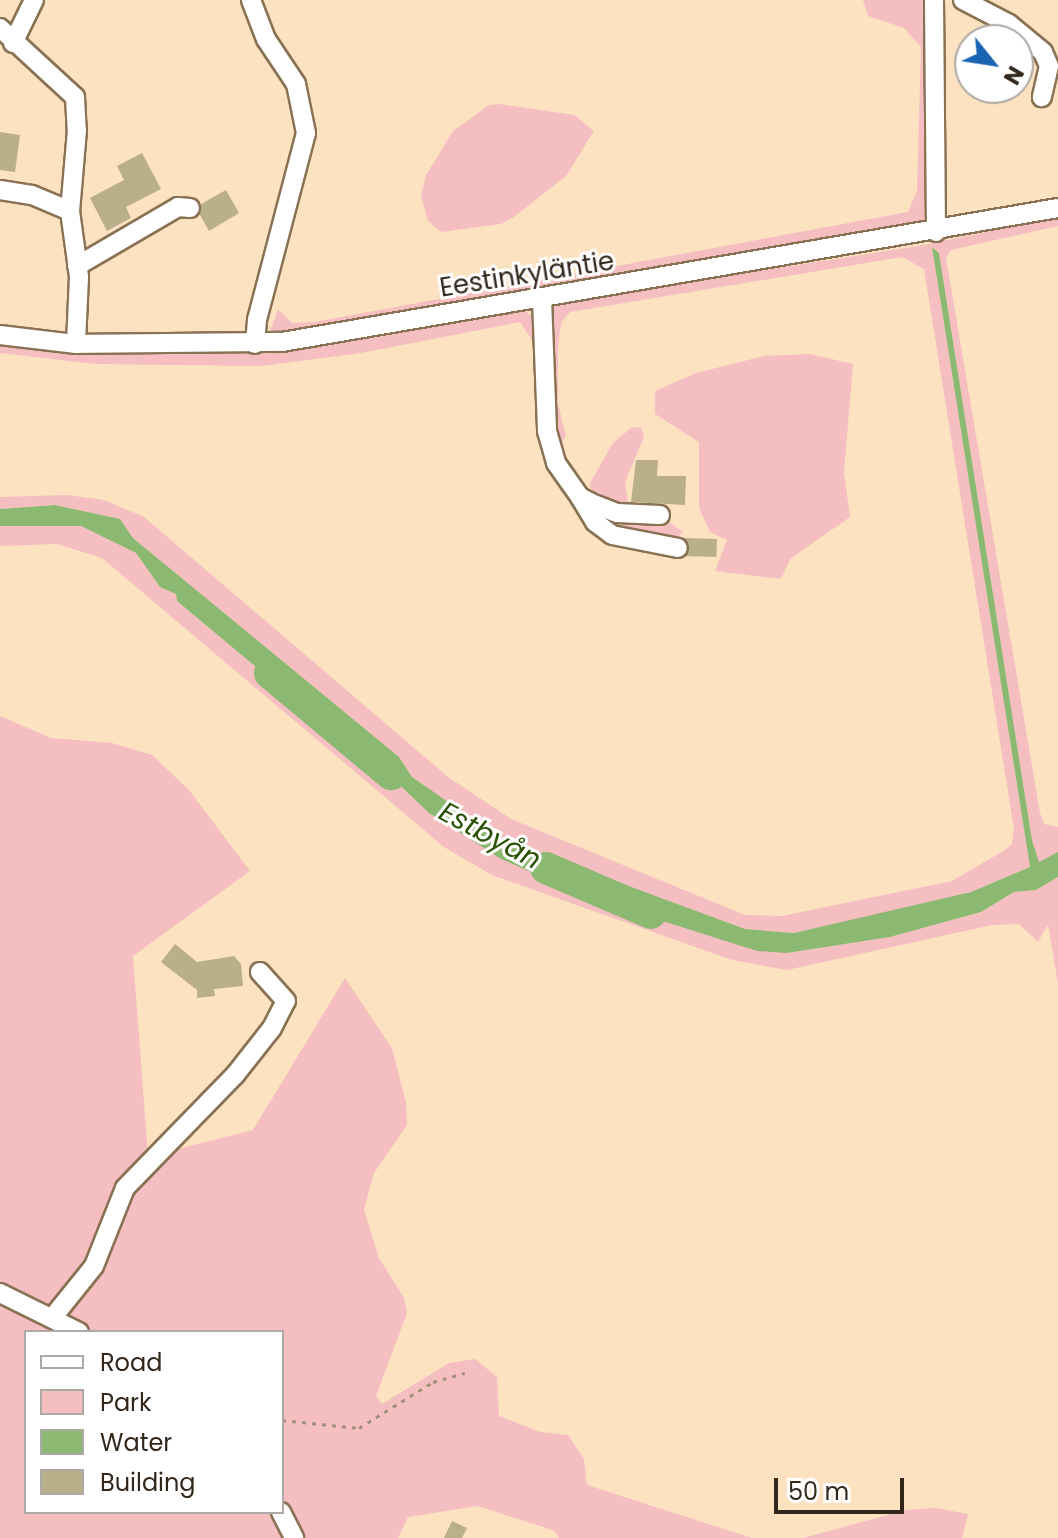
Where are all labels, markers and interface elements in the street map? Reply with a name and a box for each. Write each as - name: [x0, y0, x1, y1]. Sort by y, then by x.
- north arrow: [954, 24, 1034, 104]
- text: N: [996, 60, 1031, 90]
- street label: Eestinkyläntie: [438, 246, 616, 304]
- water label: Estbyån: [433, 795, 547, 877]
- legend: [24, 1330, 284, 1514]
- text: Road: [100, 1346, 162, 1379]
- text: Park: [100, 1386, 151, 1419]
- text: Water: [100, 1426, 172, 1459]
- scale bar: [778, 1462, 908, 1512]
- text: Building: [100, 1466, 196, 1499]
- text: 50 m: [788, 1475, 849, 1508]

